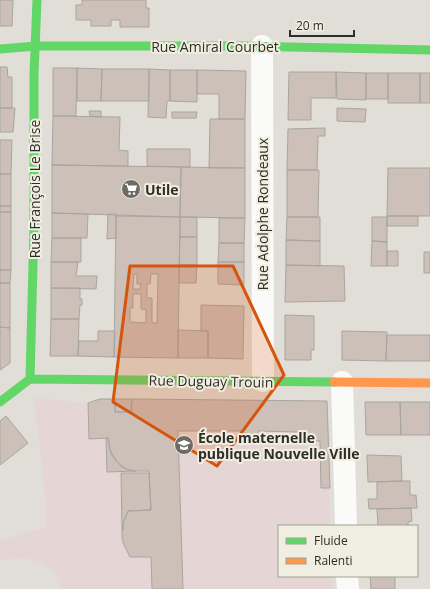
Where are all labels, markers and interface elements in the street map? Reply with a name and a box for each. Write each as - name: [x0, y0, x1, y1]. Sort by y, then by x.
- scale bar: [290, 12, 354, 38]
- text: 20 m: [296, 17, 324, 34]
- street label: Rue Amiral Courbet: [151, 37, 279, 56]
- street label: Rue François Le Brise: [25, 120, 44, 258]
- street label: Rue Adolphe Rondeaux: [253, 137, 272, 290]
- supermarket icon: Utile: [120, 178, 142, 200]
- place label: Utile: [145, 180, 178, 199]
- street label: Rue Duguay Trouin: [149, 370, 273, 392]
- place label: École maternelle publique Nouvelle Ville: [198, 428, 360, 463]
- school or university icon: École maternelle publique Nouvelle Ville: [173, 434, 195, 456]
- legend: [278, 525, 418, 577]
- text: Fluide: [314, 532, 348, 549]
- text: Ralenti: [314, 552, 353, 569]

